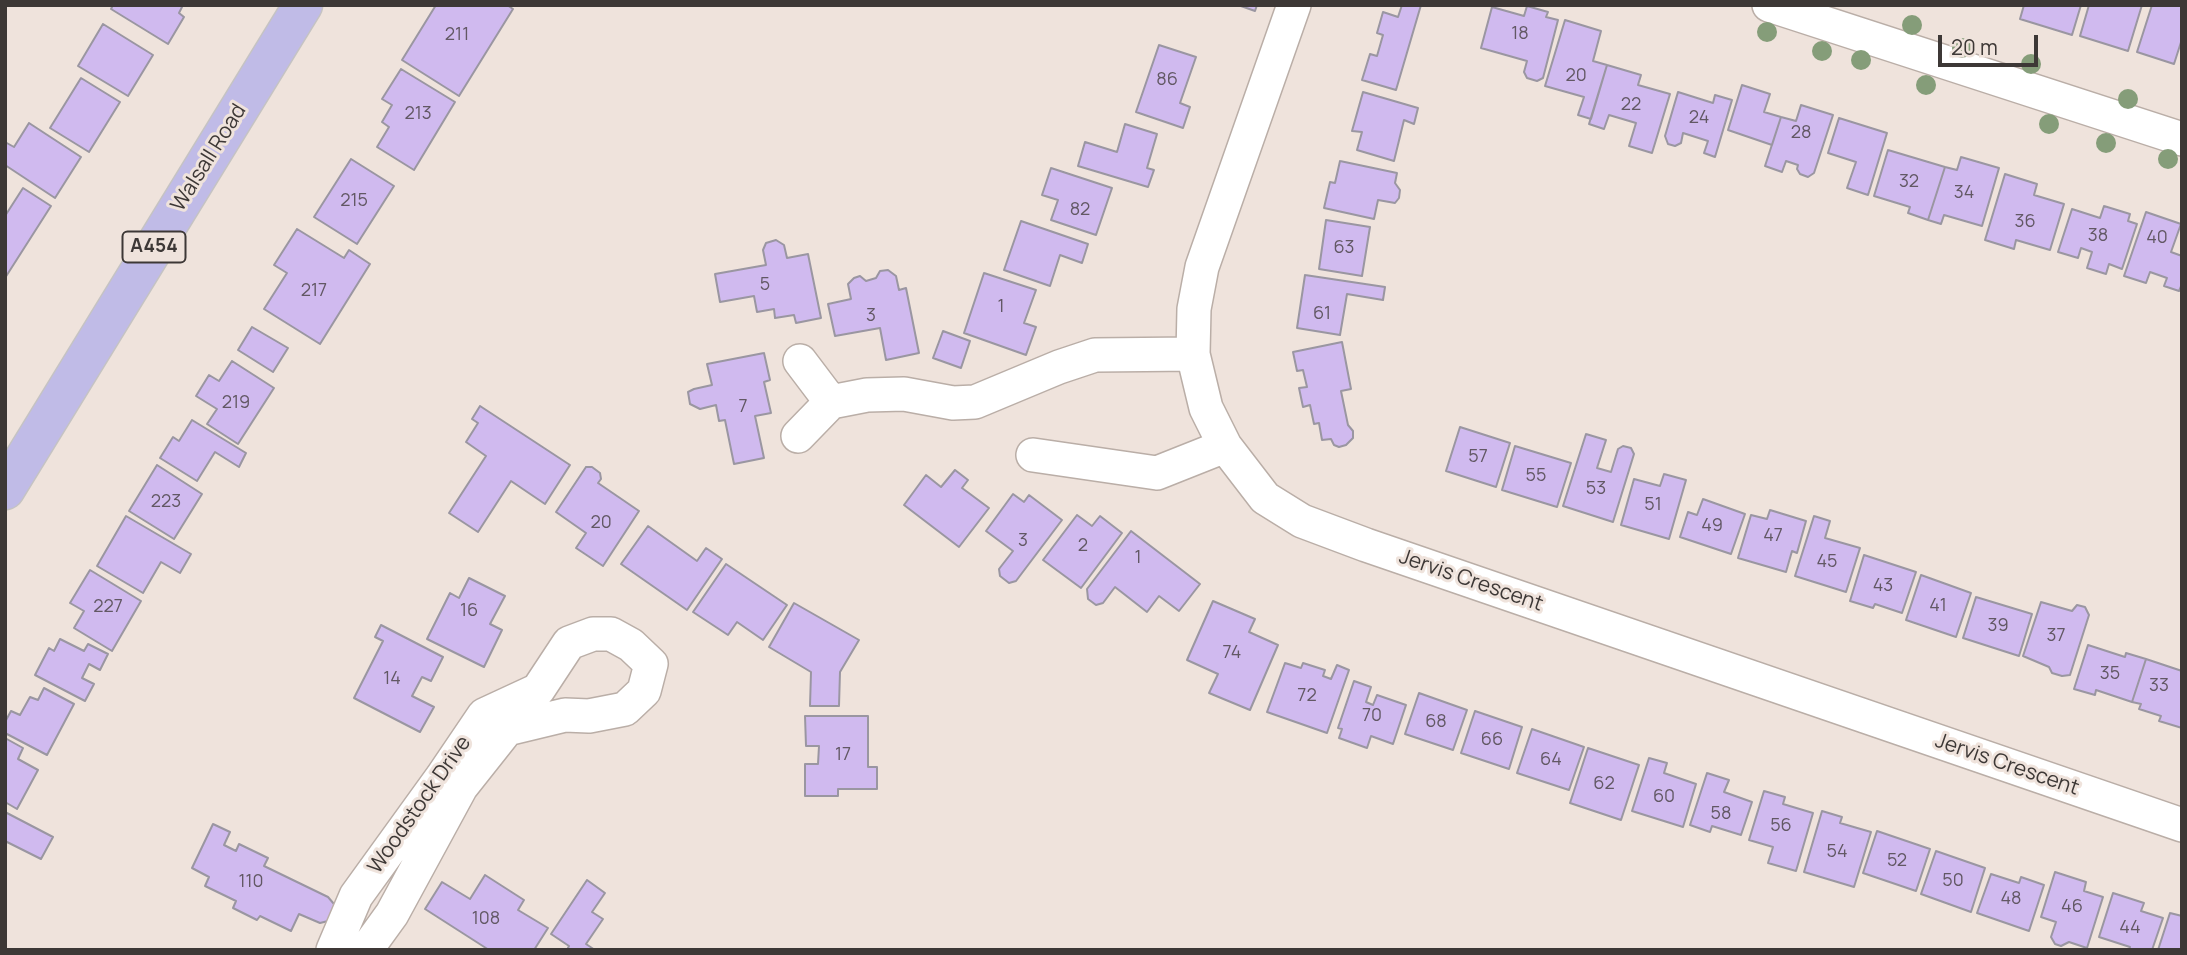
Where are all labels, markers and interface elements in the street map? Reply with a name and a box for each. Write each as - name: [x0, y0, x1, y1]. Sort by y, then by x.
- scale bar: [1942, 21, 2042, 65]
- house number: 18: [1511, 23, 1529, 45]
- house number: 211: [445, 24, 469, 46]
- text: 20 m: [1951, 33, 1998, 61]
- house number: 20: [1565, 65, 1587, 87]
- house number: 86: [1156, 69, 1178, 91]
- house number: 22: [1621, 94, 1641, 116]
- street label: Walsall Road: [166, 100, 252, 216]
- house number: 213: [404, 103, 432, 125]
- house number: 24: [1689, 107, 1709, 129]
- house number: 28: [1791, 122, 1811, 144]
- house number: 32: [1899, 171, 1919, 193]
- house number: 34: [1954, 182, 1974, 204]
- house number: 215: [340, 190, 368, 212]
- house number: 82: [1070, 199, 1090, 221]
- house number: 36: [2014, 211, 2036, 233]
- house number: 38: [2088, 225, 2108, 247]
- house number: 40: [2146, 227, 2168, 249]
- road number: A454: [122, 232, 186, 262]
- house number: 63: [1333, 237, 1355, 259]
- house number: 5: [760, 274, 770, 296]
- house number: 217: [301, 280, 327, 302]
- house number: 1: [997, 296, 1005, 318]
- house number: 61: [1313, 303, 1331, 325]
- house number: 3: [866, 305, 876, 327]
- house number: 219: [222, 392, 250, 414]
- house number: 7: [738, 396, 748, 418]
- house number: 57: [1468, 446, 1488, 468]
- house number: 55: [1526, 465, 1546, 487]
- house number: 53: [1586, 478, 1606, 500]
- house number: 223: [151, 491, 181, 513]
- house number: 51: [1644, 494, 1662, 516]
- house number: 20: [590, 512, 612, 534]
- house number: 49: [1701, 515, 1723, 537]
- house number: 47: [1763, 525, 1783, 547]
- house number: 3: [1018, 530, 1028, 552]
- house number: 2: [1078, 535, 1088, 557]
- street label: Jervis Crescent: [1396, 545, 1546, 617]
- house number: 1: [1134, 547, 1142, 569]
- house number: 45: [1816, 551, 1838, 573]
- house number: 43: [1873, 575, 1893, 597]
- house number: 41: [1929, 595, 1947, 617]
- house number: 227: [93, 596, 123, 618]
- house number: 16: [460, 600, 478, 622]
- house number: 39: [1987, 615, 2009, 637]
- house number: 37: [2047, 625, 2065, 647]
- house number: 74: [1223, 642, 1241, 664]
- house number: 35: [2100, 663, 2120, 685]
- house number: 14: [383, 668, 401, 690]
- house number: 33: [2149, 675, 2169, 697]
- house number: 72: [1297, 685, 1317, 707]
- house number: 70: [1362, 705, 1382, 727]
- house number: 68: [1425, 711, 1447, 733]
- house number: 66: [1481, 729, 1503, 751]
- street label: Jervis Crescent: [1932, 729, 2082, 801]
- street label: Woodstock Drive: [363, 731, 477, 879]
- house number: 17: [835, 744, 851, 766]
- house number: 64: [1540, 749, 1562, 771]
- house number: 62: [1593, 773, 1615, 795]
- house number: 60: [1653, 786, 1675, 808]
- house number: 58: [1711, 803, 1731, 825]
- house number: 56: [1770, 815, 1792, 837]
- house number: 54: [1826, 841, 1848, 863]
- house number: 52: [1887, 850, 1907, 872]
- house number: 50: [1942, 870, 1964, 892]
- house number: 110: [238, 871, 264, 893]
- house number: 48: [2000, 888, 2022, 910]
- house number: 46: [2061, 896, 2083, 918]
- house number: 108: [472, 908, 500, 930]
- house number: 44: [2119, 917, 2141, 939]

